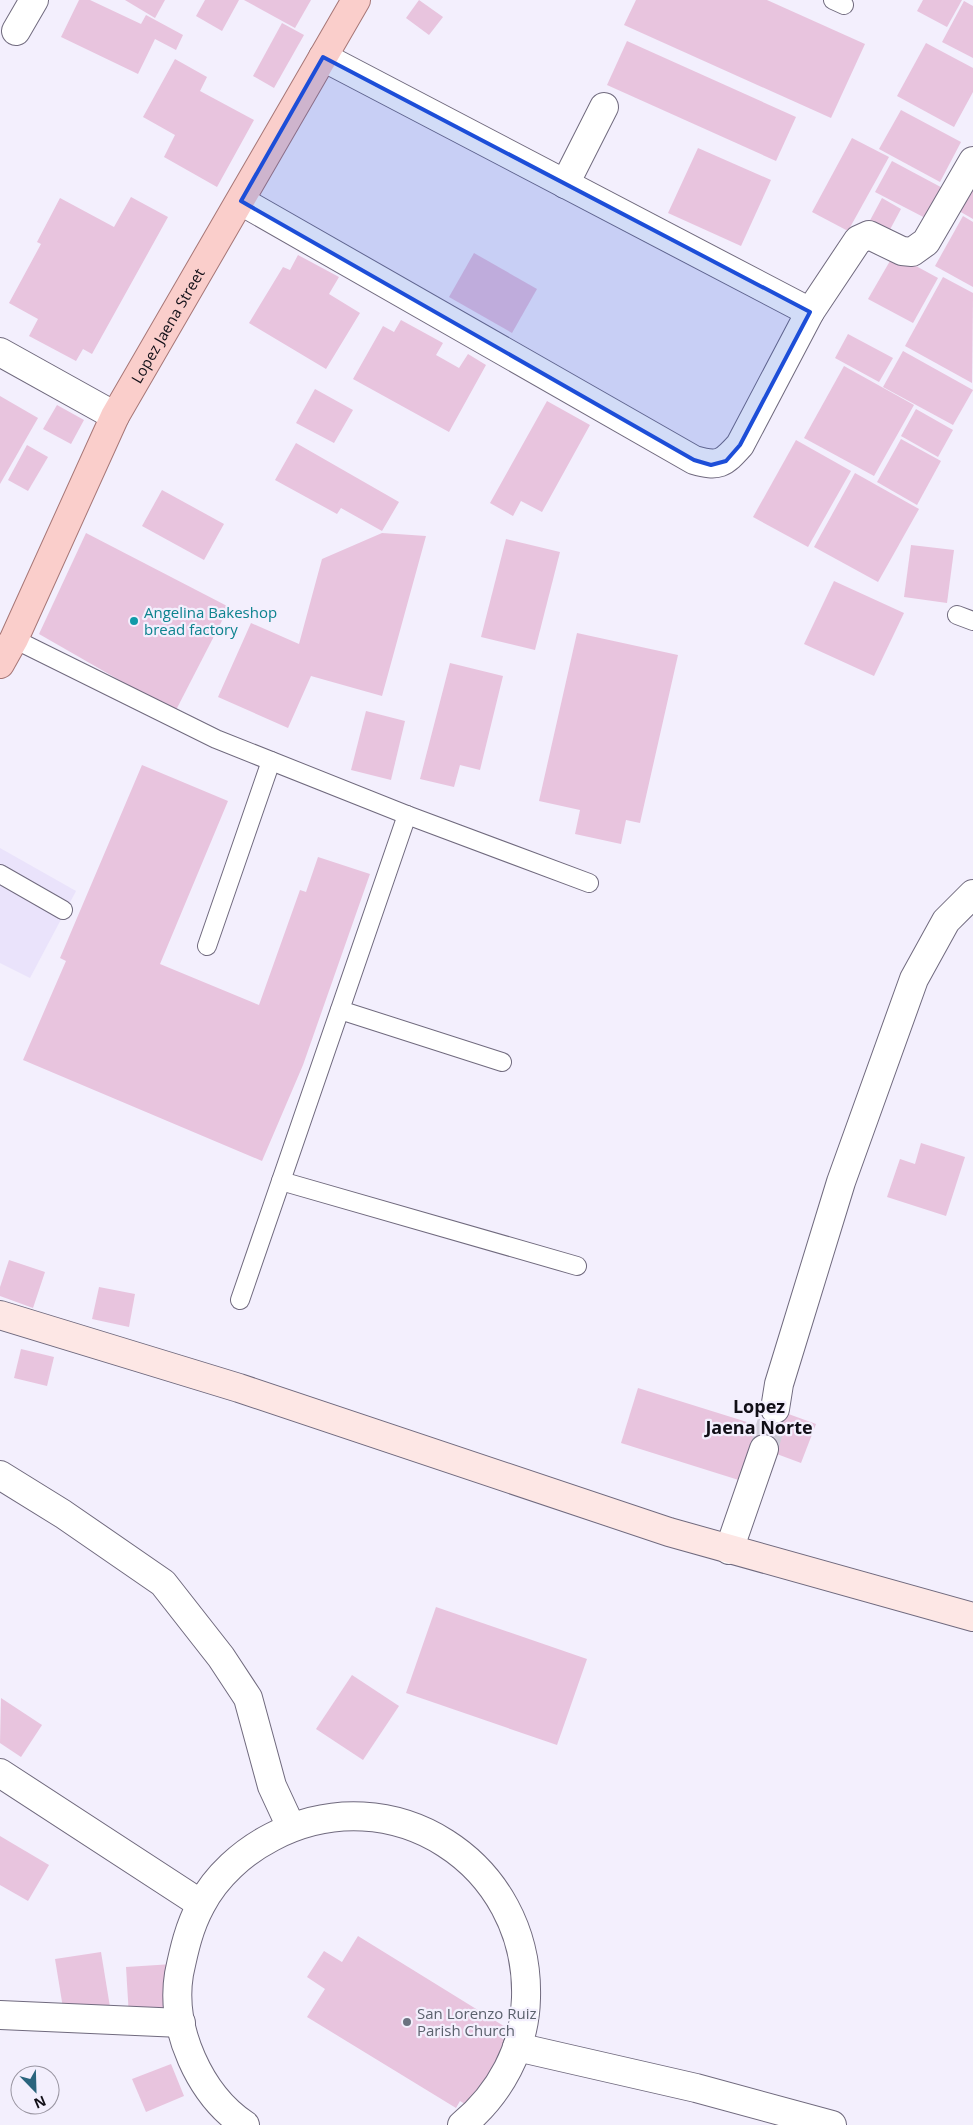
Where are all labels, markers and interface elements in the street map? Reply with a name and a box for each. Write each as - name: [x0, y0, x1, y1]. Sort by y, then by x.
- street label: Lopez Jaena Street: [126, 264, 209, 387]
- place label: Angelina Bakeshop bread factory: [144, 602, 277, 639]
- marker: Angelina Bakeshop bread factory: [128, 615, 140, 627]
- district label: Lopez Jaena Norte: [703, 1394, 813, 1439]
- place label: San Lorenzo Ruiz Parish Church: [417, 2003, 537, 2040]
- marker: San Lorenzo Ruiz Parish Church: [401, 2016, 413, 2028]
- north arrow: [10, 2065, 60, 2115]
- text: N: [31, 2091, 49, 2113]

